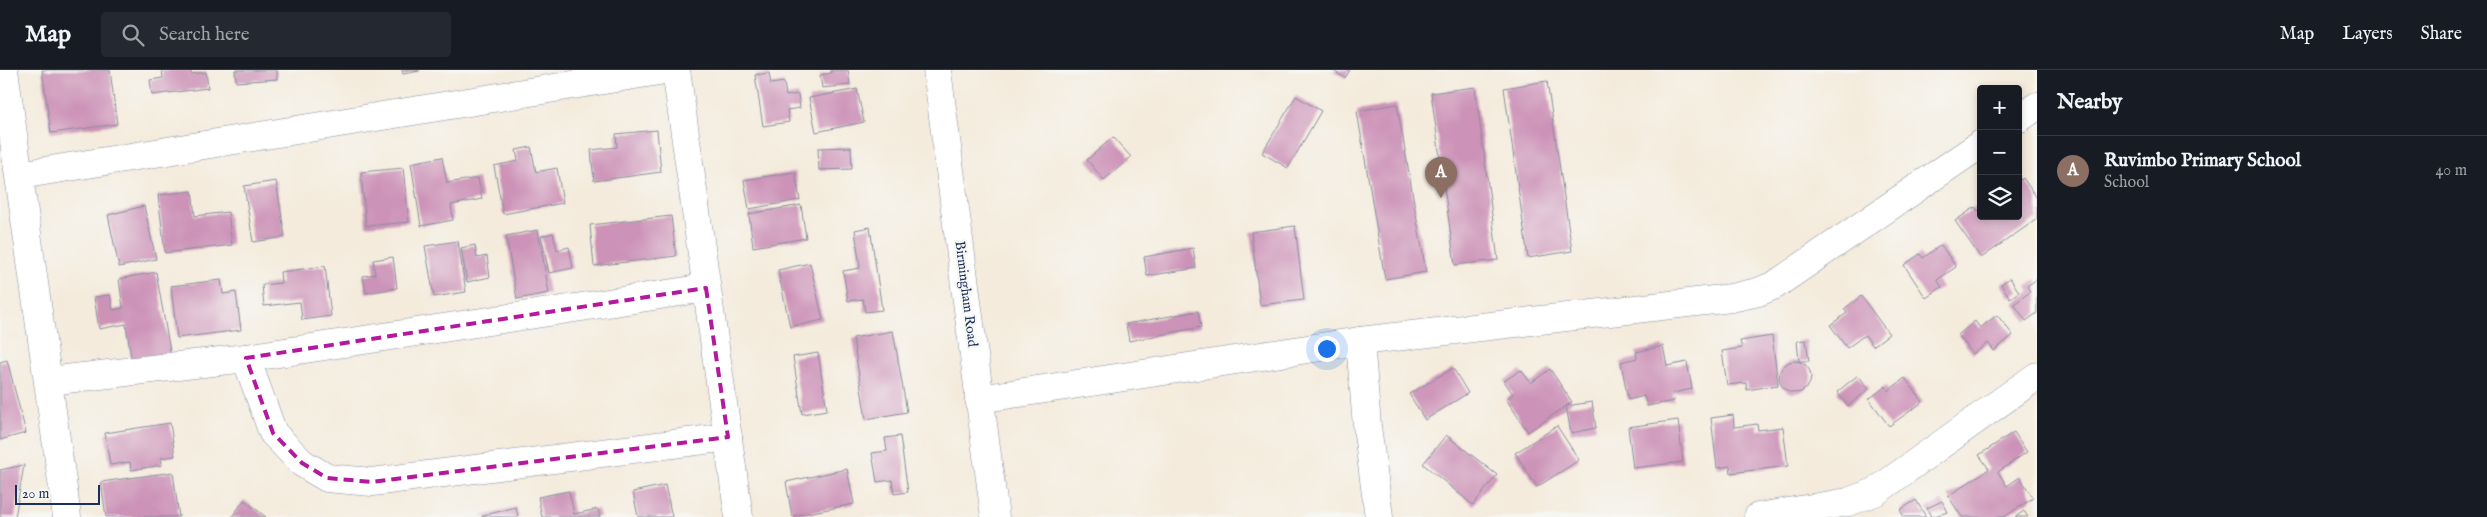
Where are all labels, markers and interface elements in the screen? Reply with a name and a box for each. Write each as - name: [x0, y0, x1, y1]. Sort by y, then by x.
- search box: [101, 12, 451, 57]
- text: Map: [25, 19, 71, 50]
- icon: search: [119, 21, 147, 49]
- text: Search here: [159, 23, 250, 47]
- text: Map: [2280, 23, 2314, 46]
- text: Layers: [2342, 23, 2393, 46]
- text: Share: [2421, 23, 2462, 46]
- map controls: [1977, 85, 2022, 220]
- button: +: [1977, 85, 2022, 130]
- text: Nearby: [2057, 89, 2122, 116]
- button: −: [1977, 130, 2022, 175]
- text: Ruvimbo Primary School: [2104, 149, 2301, 173]
- pin: A: [1425, 157, 1457, 198]
- text: A: [2068, 161, 2078, 181]
- text: 40 m: [2435, 161, 2467, 181]
- text: School: [2104, 173, 2149, 193]
- button: layers: [1977, 175, 2022, 220]
- street label: Birmingham Road: [951, 240, 982, 349]
- your location: [1314, 336, 1340, 362]
- scale bar: [15, 482, 100, 505]
- text: 20 m: [22, 485, 49, 503]

